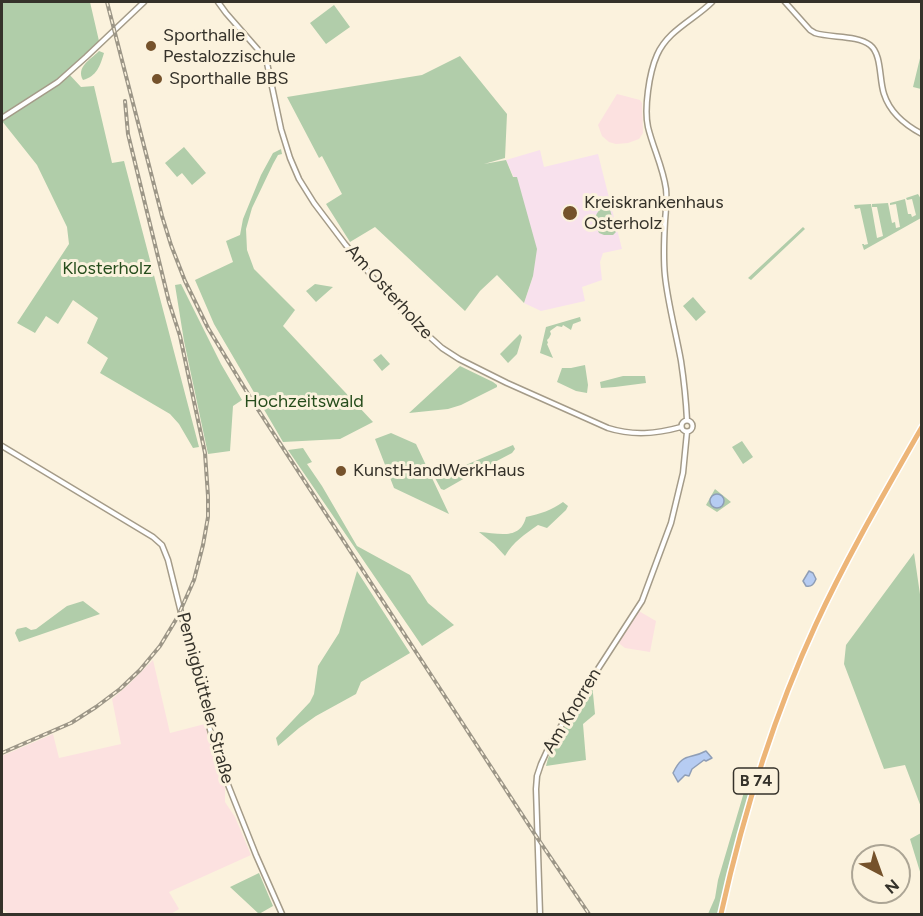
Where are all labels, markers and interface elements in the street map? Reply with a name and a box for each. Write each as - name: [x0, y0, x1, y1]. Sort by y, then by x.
- place label: Sporthalle Pestalozzischule: [163, 25, 296, 68]
- marker: Sporthalle Pestalozzischule: [144, 39, 158, 53]
- place label: Sporthalle BBS: [169, 68, 288, 90]
- marker: Sporthalle BBS: [150, 72, 164, 86]
- place label: Kreiskrankenhaus Osterholz: [584, 192, 724, 234]
- marker: Kreiskrankenhaus Osterholz: [561, 204, 579, 222]
- street label: Am Osterholze: [341, 240, 437, 344]
- park label: Klosterholz: [62, 258, 152, 280]
- park label: Hochzeitswald: [244, 391, 364, 413]
- place label: KunstHandWerkHaus: [353, 460, 525, 482]
- marker: KunstHandWerkHaus: [334, 464, 348, 478]
- street label: Pennigbütteler Straße: [172, 610, 238, 786]
- street label: Am Knorren: [538, 665, 606, 757]
- road number: B 74: [734, 768, 778, 794]
- north arrow: [851, 844, 911, 904]
- text: N: [881, 875, 903, 898]

